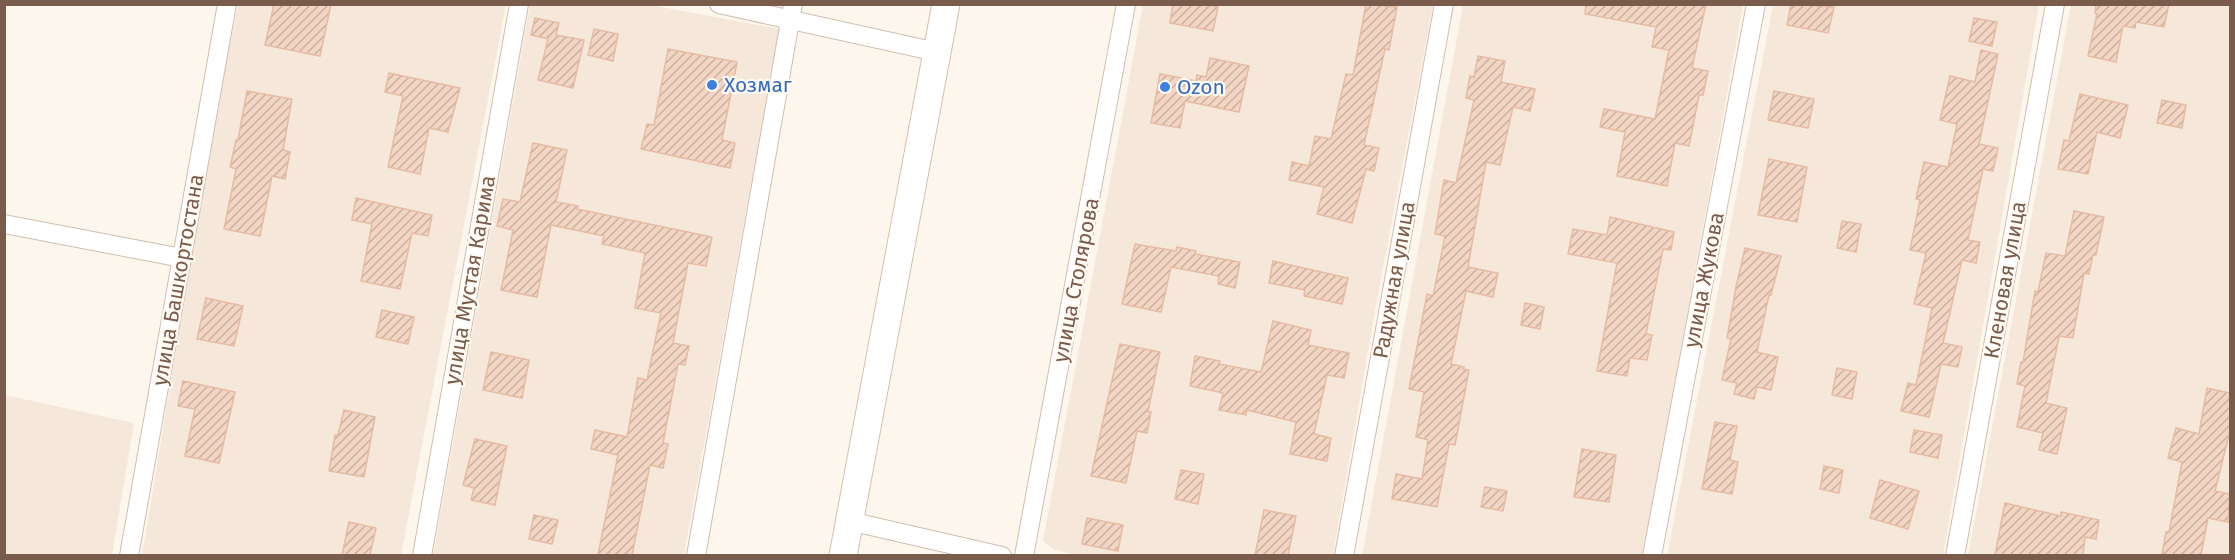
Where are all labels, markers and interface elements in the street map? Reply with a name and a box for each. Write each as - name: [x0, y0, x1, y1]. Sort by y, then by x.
- place label: Хозмаг: [724, 72, 792, 98]
- place label: Ozon: [1177, 74, 1225, 100]
- marker: Хозмаг: [705, 78, 719, 92]
- marker: Ozon: [1158, 80, 1172, 94]
- street label: улица Башкортостана: [147, 172, 209, 388]
- street label: улица Мустая Карима: [439, 173, 501, 387]
- street label: улица Столярова: [1047, 195, 1105, 365]
- street label: Радужная улица: [1367, 199, 1421, 361]
- street label: Кленовая улица: [1978, 199, 2032, 361]
- street label: улица Жукова: [1678, 210, 1730, 350]

